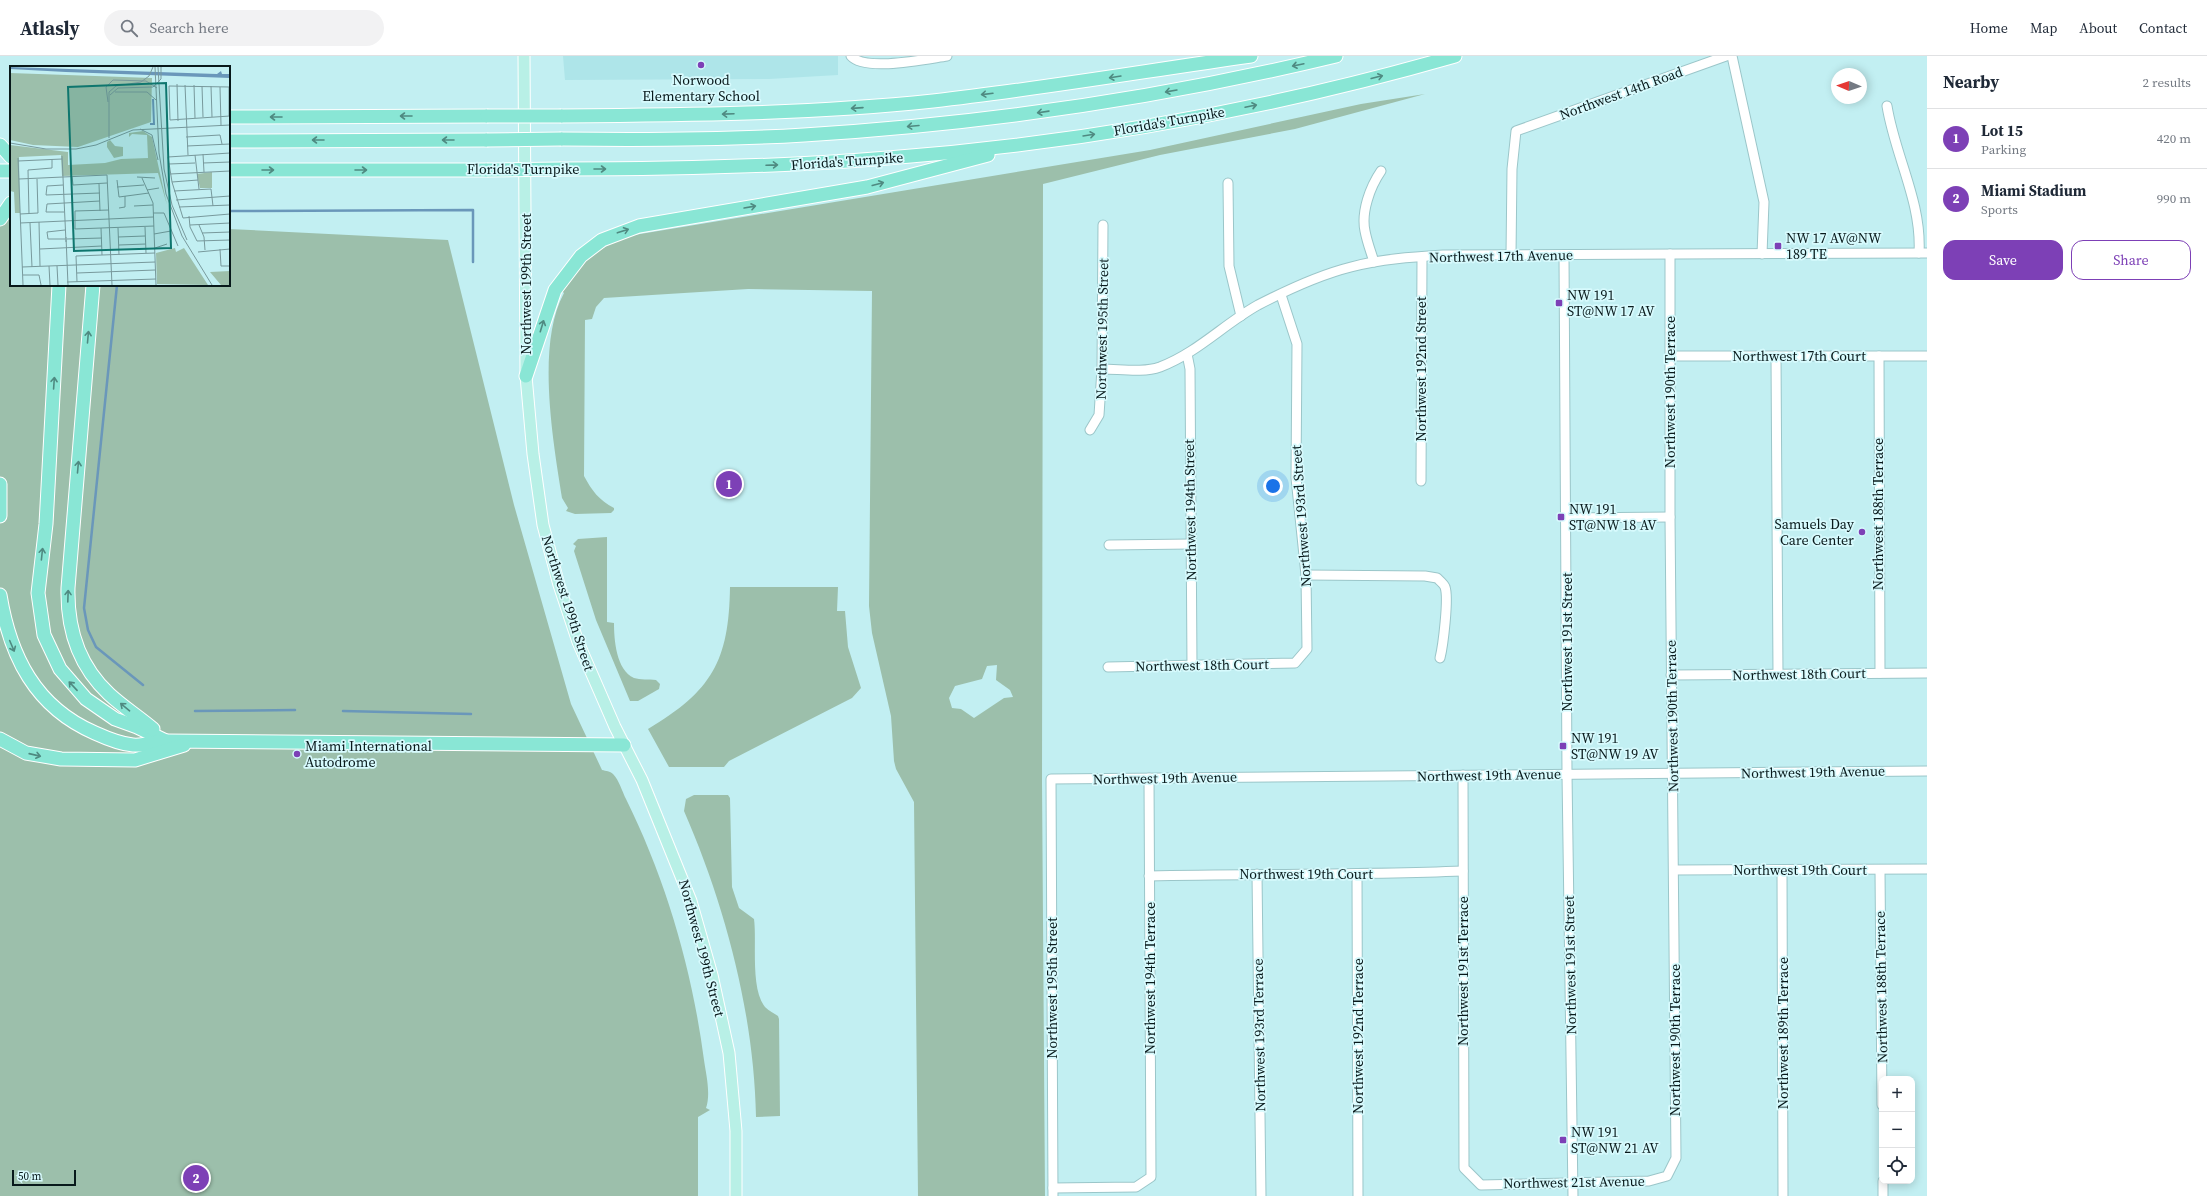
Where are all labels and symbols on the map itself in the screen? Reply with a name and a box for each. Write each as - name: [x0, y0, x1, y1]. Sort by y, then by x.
- marker: Norwood Elementary School: [696, 60, 706, 70]
- one-way arrow: [1292, 61, 1305, 69]
- street label: Northwest 14th Road: [1557, 61, 1686, 125]
- inset map: [10, 66, 230, 286]
- north arrow: [1831, 68, 1867, 104]
- place label: Norwood Elementary School: [642, 70, 760, 106]
- one-way arrow: [1371, 72, 1384, 80]
- one-way arrow: [1109, 73, 1122, 81]
- one-way arrow: [1165, 87, 1178, 95]
- one-way arrow: [981, 90, 994, 98]
- street label: Florida's Turnpike: [1112, 101, 1226, 141]
- one-way arrow: [1244, 102, 1257, 110]
- one-way arrow: [851, 104, 864, 111]
- one-way arrow: [1037, 108, 1050, 116]
- one-way arrow: [722, 110, 735, 118]
- one-way arrow: [400, 112, 413, 120]
- one-way arrow: [270, 113, 283, 121]
- one-way arrow: [907, 123, 920, 130]
- one-way arrow: [1082, 131, 1095, 139]
- one-way arrow: [312, 136, 325, 144]
- one-way arrow: [442, 136, 455, 144]
- street label: Florida's Turnpike: [790, 147, 904, 175]
- street label: Florida's Turnpike: [467, 159, 579, 179]
- one-way arrow: [765, 162, 778, 169]
- one-way arrow: [593, 165, 606, 173]
- one-way arrow: [261, 166, 274, 174]
- one-way arrow: [354, 166, 367, 174]
- one-way arrow: [871, 180, 884, 187]
- one-way arrow: [743, 203, 756, 211]
- street label: Northwest 199th Street: [516, 213, 536, 355]
- one-way arrow: [616, 227, 629, 234]
- place label: NW 17 AV@NW 189 TE: [1786, 228, 1882, 264]
- marker: NW 17 AV@NW 189 TE: [1773, 241, 1783, 251]
- street label: Northwest 17th Avenue: [1429, 245, 1573, 267]
- street label: Northwest 195th Street: [1091, 258, 1113, 400]
- place label: NW 191 ST@NW 17 AV: [1567, 285, 1655, 321]
- street label: Northwest 192nd Street: [1411, 296, 1431, 441]
- marker: NW 191 ST@NW 17 AV: [1554, 298, 1564, 308]
- street label: Northwest 190th Terrace: [1660, 316, 1680, 468]
- one-way arrow: [539, 319, 546, 332]
- one-way arrow: [85, 331, 92, 344]
- street label: Northwest 17th Court: [1732, 346, 1866, 366]
- one-way arrow: [50, 377, 57, 390]
- street label: Northwest 188th Terrace: [1868, 438, 1888, 590]
- street label: Northwest 194th Street: [1179, 439, 1201, 581]
- street label: Northwest 193rd Street: [1286, 444, 1316, 588]
- one-way arrow: [74, 461, 82, 474]
- pin: 1: [716, 469, 742, 499]
- your location: [1263, 476, 1283, 496]
- place label: NW 191 ST@NW 18 AV: [1569, 499, 1657, 535]
- marker: NW 191 ST@NW 18 AV: [1556, 512, 1566, 522]
- place label: Samuels Day Care Center: [1775, 514, 1855, 550]
- marker: Samuels Day Care Center: [1857, 527, 1867, 537]
- street label: Northwest 199th Street: [537, 533, 599, 674]
- one-way arrow: [39, 548, 46, 561]
- street label: Northwest 191st Street: [1557, 572, 1577, 712]
- one-way arrow: [64, 590, 72, 603]
- one-way arrow: [9, 640, 17, 652]
- street label: Northwest 190th Terrace: [1661, 640, 1683, 792]
- street label: Northwest 18th Court: [1135, 654, 1269, 676]
- street label: Northwest 18th Court: [1732, 663, 1866, 685]
- one-way arrow: [69, 681, 78, 691]
- one-way arrow: [120, 703, 130, 712]
- place label: NW 191 ST@NW 19 AV: [1571, 728, 1659, 764]
- place label: Miami International Autodrome: [305, 736, 432, 772]
- marker: NW 191 ST@NW 19 AV: [1558, 741, 1568, 751]
- marker: Miami International Autodrome: [292, 749, 302, 759]
- one-way arrow: [28, 752, 41, 759]
- street label: Northwest 19th Avenue: [1741, 761, 1885, 783]
- street label: Northwest 19th Avenue: [1417, 764, 1561, 786]
- street label: Northwest 19th Avenue: [1093, 767, 1237, 789]
- street label: Northwest 19th Court: [1733, 860, 1867, 880]
- street label: Northwest 19th Court: [1239, 864, 1373, 884]
- street label: Northwest 199th Street: [674, 877, 730, 1019]
- street label: Northwest 191st Street: [1559, 895, 1581, 1035]
- street label: Northwest 191st Terrace: [1453, 896, 1473, 1046]
- street label: Northwest 194th Terrace: [1140, 902, 1160, 1054]
- street label: Northwest 188th Terrace: [1870, 911, 1892, 1063]
- street label: Northwest 195th Street: [1042, 917, 1062, 1059]
- street label: Northwest 189th Terrace: [1773, 957, 1793, 1109]
- street label: Northwest 193rd Terrace: [1248, 958, 1270, 1112]
- street label: Northwest 192nd Terrace: [1348, 958, 1368, 1114]
- street label: Northwest 190th Terrace: [1665, 964, 1685, 1116]
- place label: NW 191 ST@NW 21 AV: [1571, 1122, 1659, 1158]
- marker: NW 191 ST@NW 21 AV: [1558, 1135, 1568, 1145]
- pin: 2: [183, 1163, 209, 1193]
- scale bar: [12, 1168, 76, 1187]
- street label: Northwest 21st Avenue: [1503, 1171, 1645, 1193]

